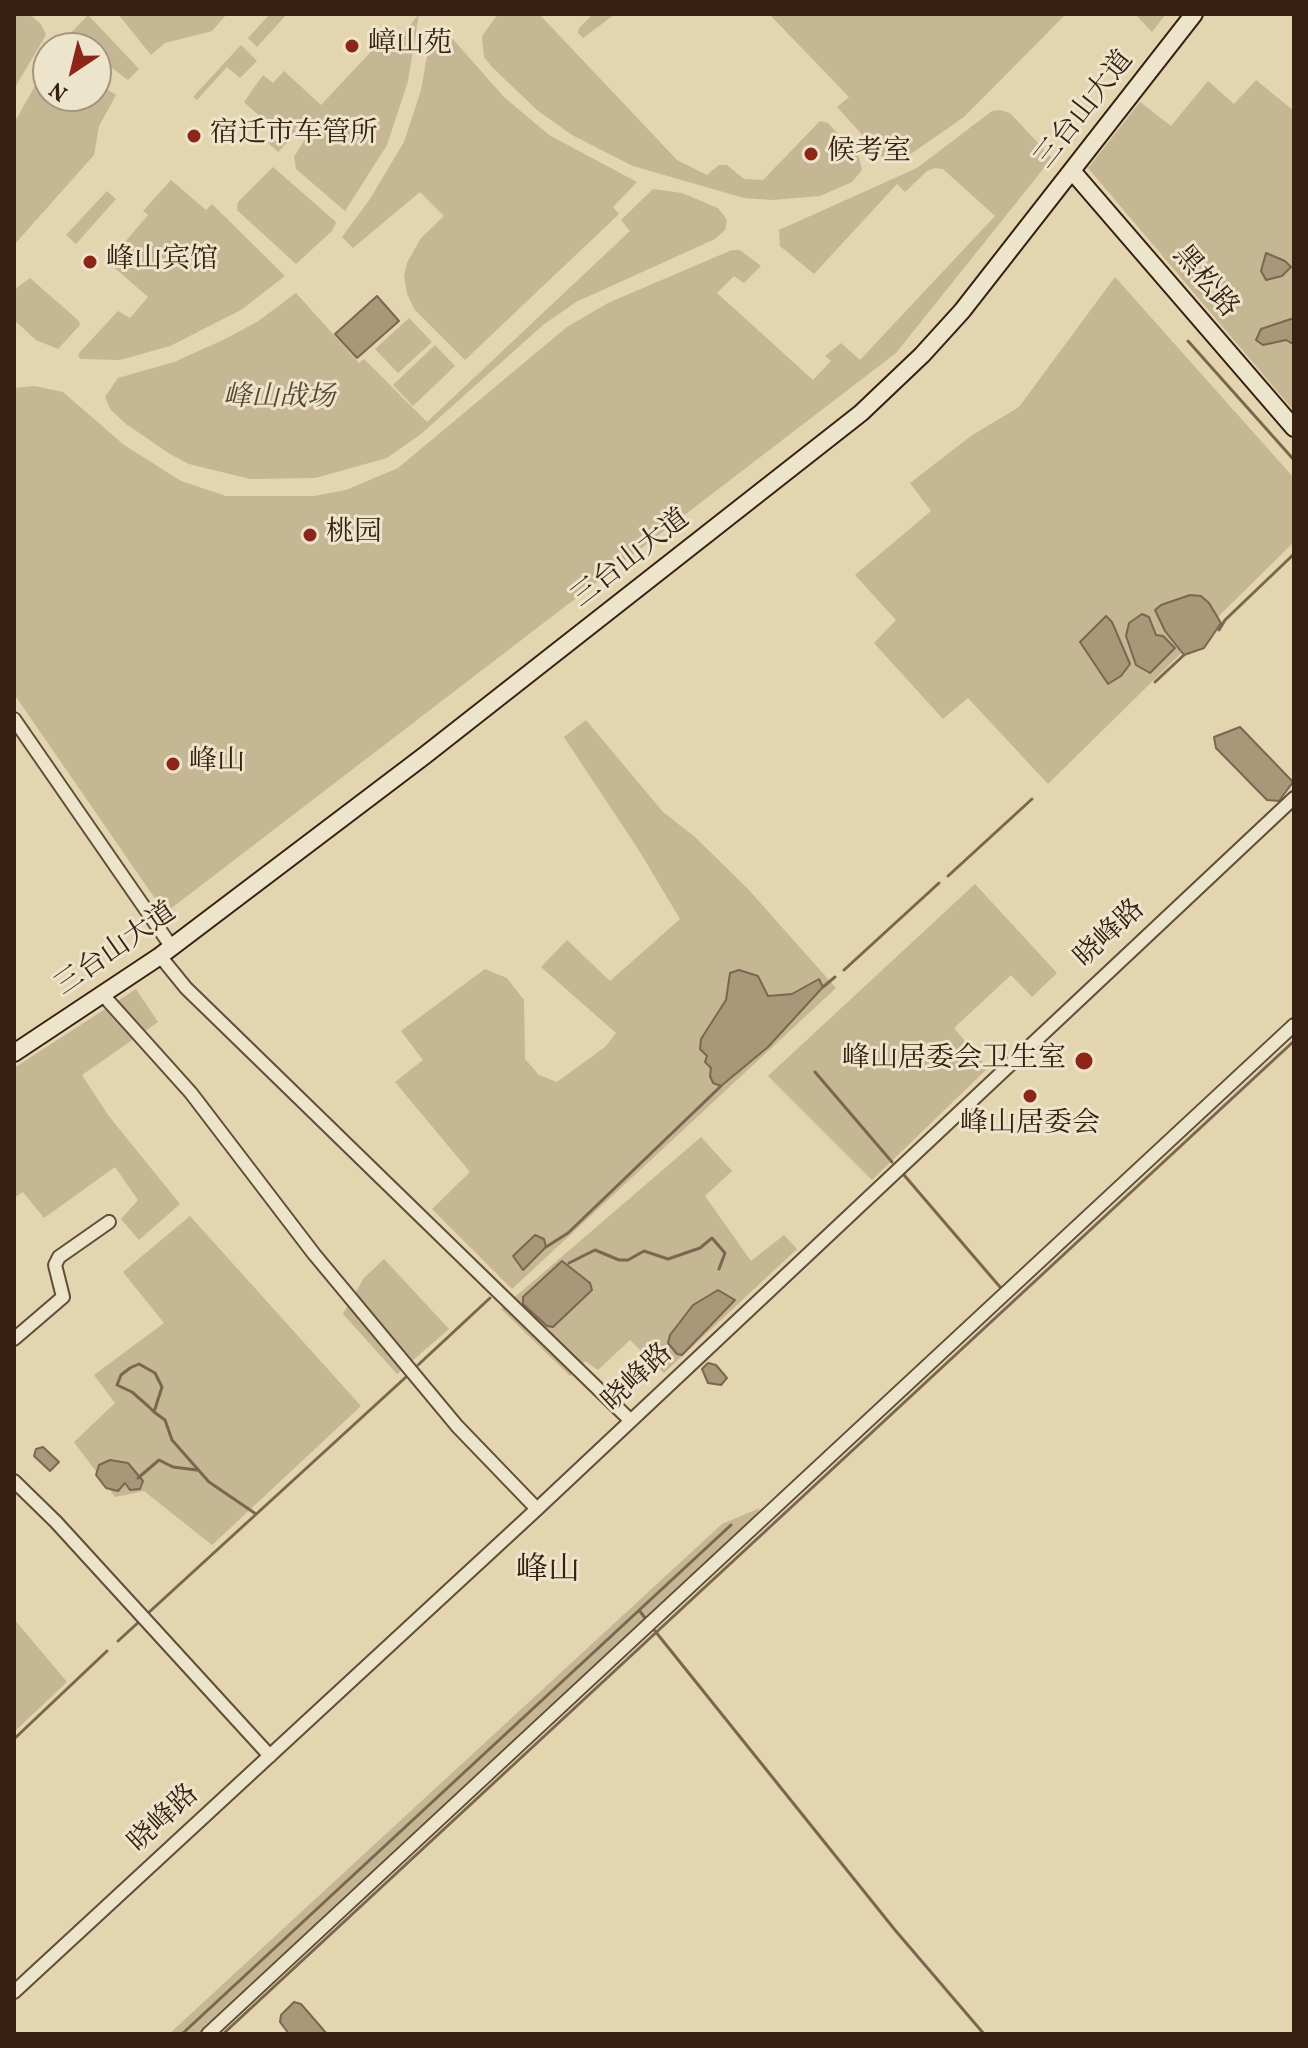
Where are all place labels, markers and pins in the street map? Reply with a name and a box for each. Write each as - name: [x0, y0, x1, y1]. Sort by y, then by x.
- place label: 嶂山苑: [368, 29, 452, 63]
- marker: 嶂山苑: [343, 37, 361, 55]
- place label: 宿迁市车管所: [210, 119, 378, 153]
- marker: 宿迁市车管所: [185, 127, 203, 145]
- place label: 候考室: [827, 137, 911, 171]
- marker: 候考室: [802, 145, 820, 163]
- place label: 峰山宾馆: [106, 245, 218, 279]
- marker: 峰山宾馆: [81, 253, 99, 271]
- place label: 桃园: [326, 518, 382, 552]
- marker: 桃园: [301, 526, 319, 544]
- place label: 峰山: [189, 747, 245, 781]
- marker: 峰山: [164, 755, 182, 773]
- place label: 峰山居委会卫生室: [842, 1044, 1066, 1078]
- marker: 峰山居委会卫生室: [1073, 1050, 1095, 1072]
- marker: 峰山居委会: [1021, 1087, 1039, 1105]
- place label: 峰山居委会: [960, 1109, 1100, 1143]

